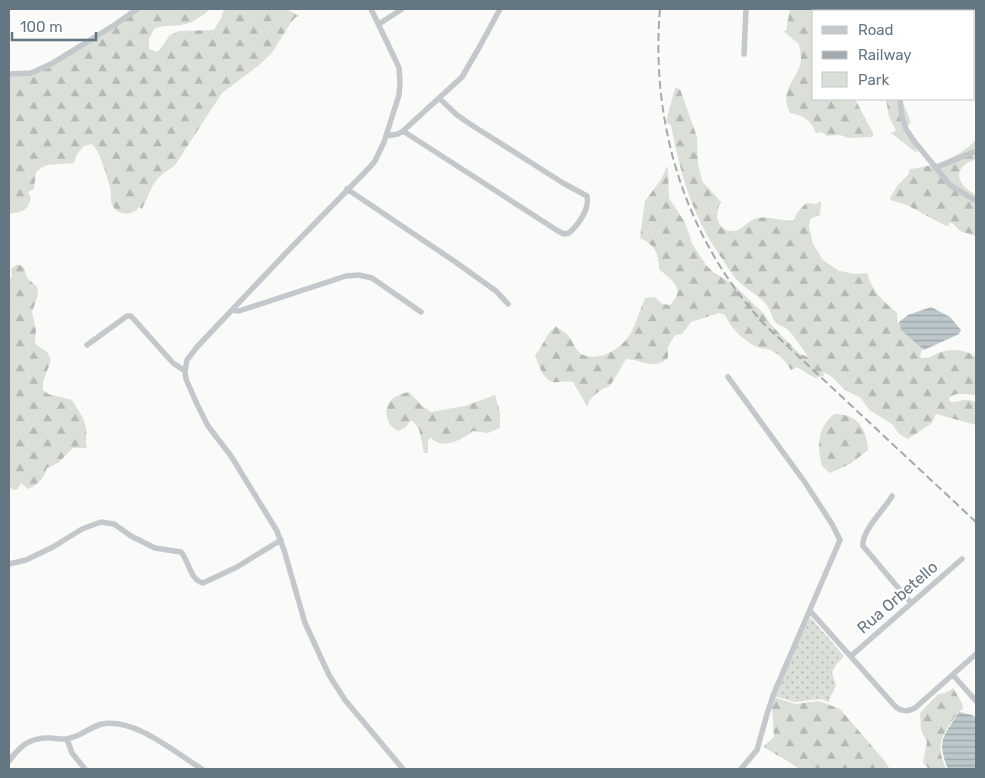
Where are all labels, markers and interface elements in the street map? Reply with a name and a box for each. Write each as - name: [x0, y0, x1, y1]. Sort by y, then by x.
- scale bar: [12, 10, 96, 42]
- legend: [812, 10, 975, 100]
- text: 100 m: [20, 18, 62, 36]
- text: Road: [858, 21, 894, 39]
- text: Railway: [858, 46, 912, 64]
- text: Park: [858, 71, 889, 89]
- street label: Rua Orbetello: [853, 557, 941, 637]

